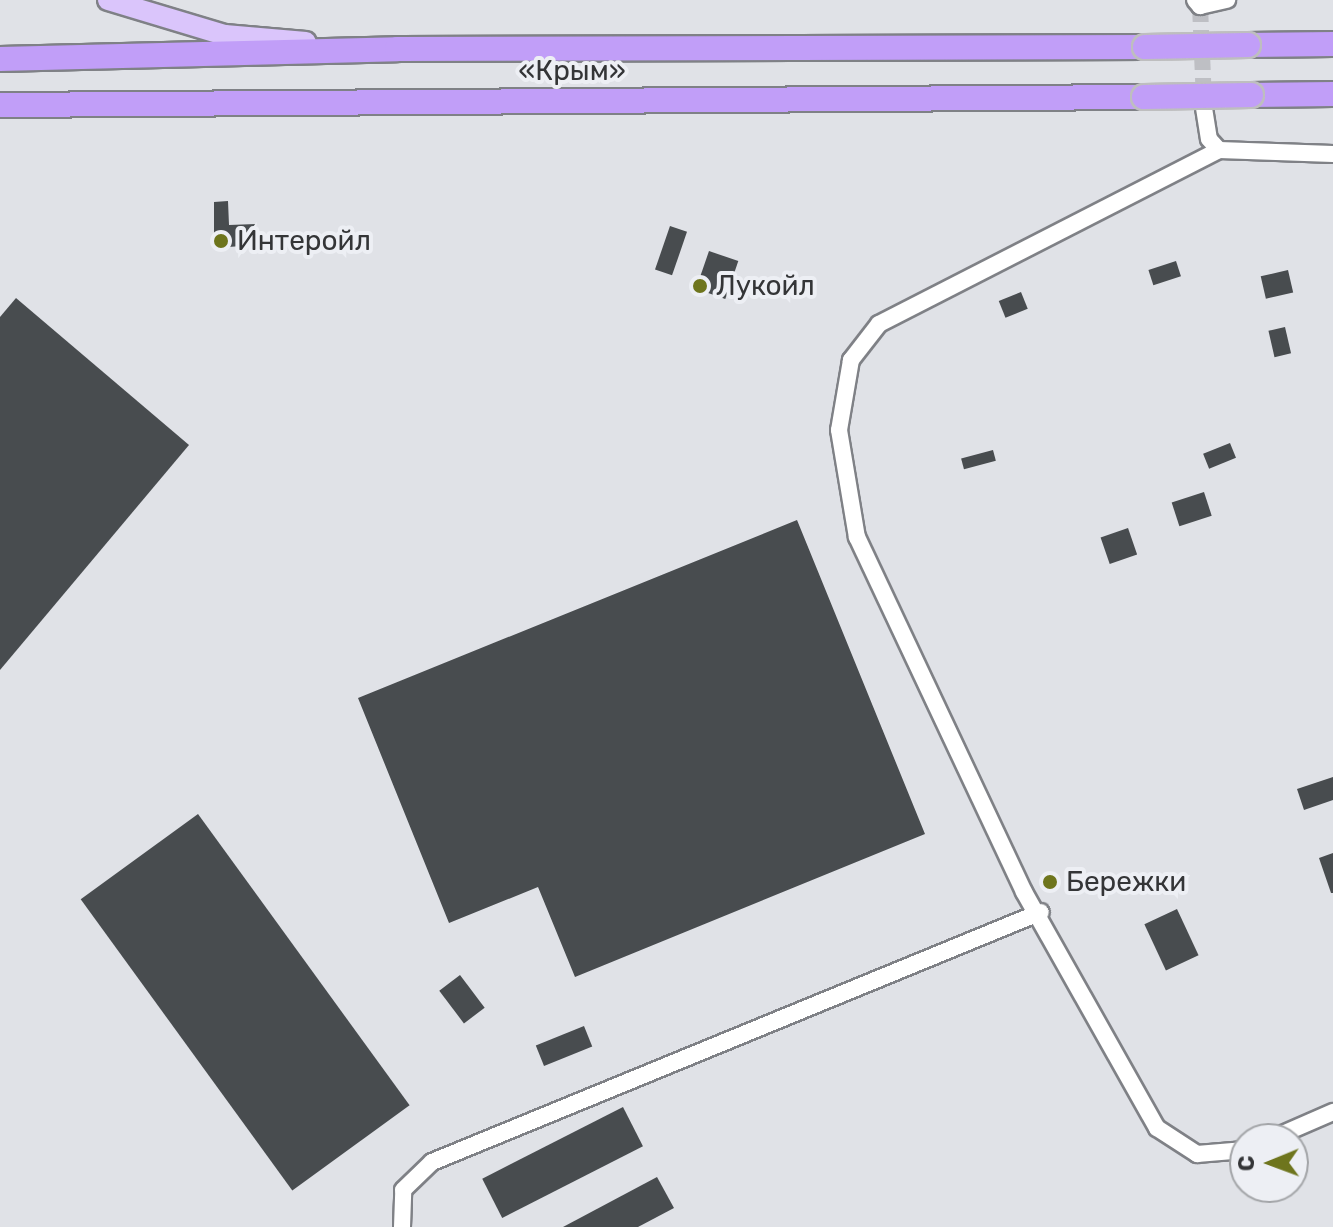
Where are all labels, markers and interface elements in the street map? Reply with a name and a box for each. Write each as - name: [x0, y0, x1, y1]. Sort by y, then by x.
- street label: «Крым»: [518, 54, 626, 88]
- place label: Интеройл: [237, 224, 371, 258]
- marker: Интеройл: [212, 232, 230, 250]
- place label: Лукойл: [716, 269, 815, 303]
- marker: Лукойл: [691, 277, 709, 295]
- place label: Бережки: [1066, 865, 1186, 899]
- marker: Бережки: [1041, 873, 1059, 891]
- north arrow: [1229, 1123, 1309, 1203]
- text: С: [1233, 1155, 1260, 1171]

